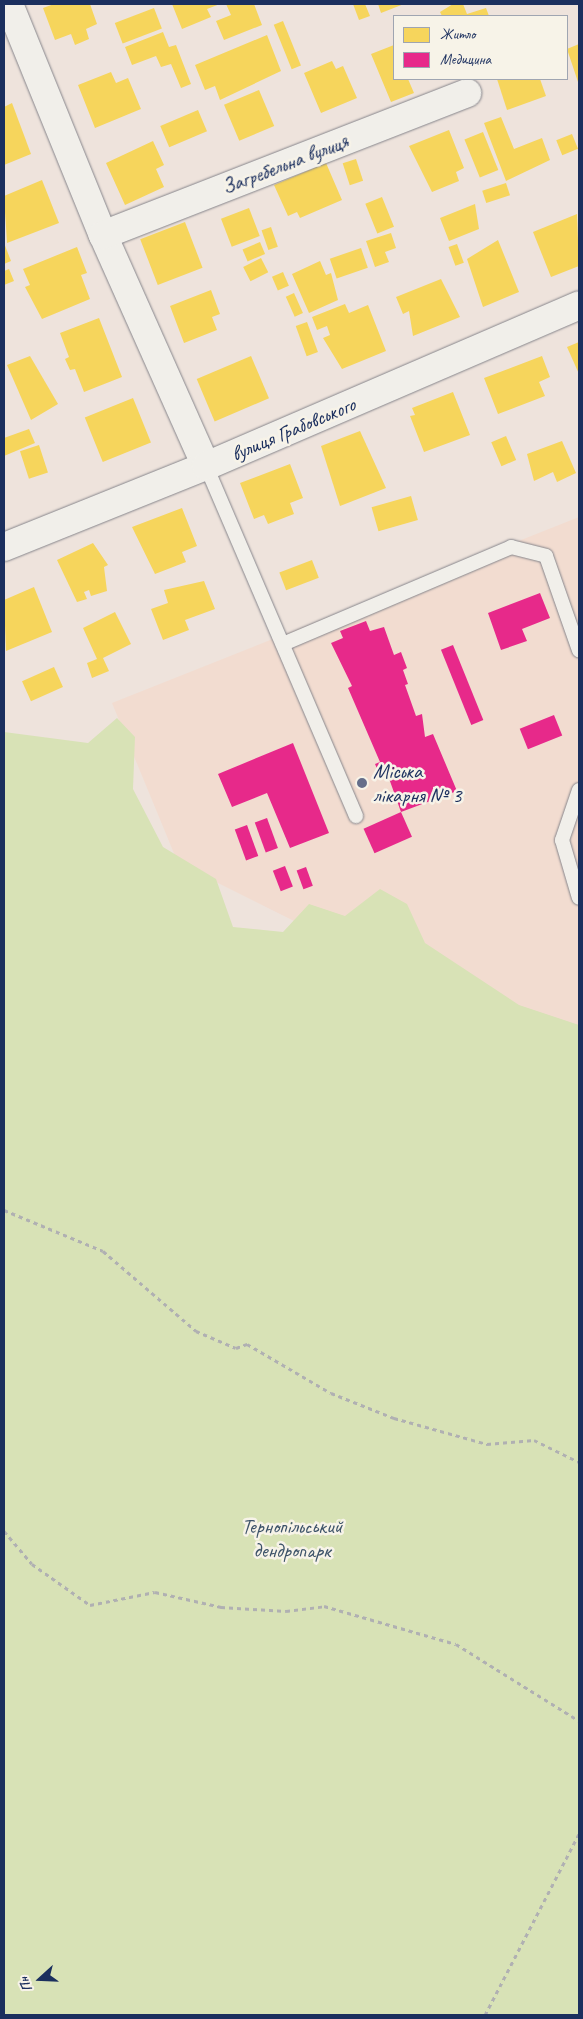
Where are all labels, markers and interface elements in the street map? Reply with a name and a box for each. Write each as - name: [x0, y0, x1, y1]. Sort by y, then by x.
- legend: [393, 15, 568, 80]
- text: Житло: [440, 25, 475, 44]
- text: Медицина: [440, 50, 491, 69]
- street label: Загребельна вулиця: [218, 128, 352, 200]
- street label: вулиця Грабовського: [227, 391, 359, 467]
- place label: Міська лікарня № 3: [373, 758, 461, 808]
- marker: Міська лікарня № 3: [355, 776, 369, 790]
- park label: Тернопільський дендропарк: [242, 1513, 342, 1563]
- north arrow: [15, 1954, 65, 2004]
- text: Пн: [15, 1975, 36, 1994]

